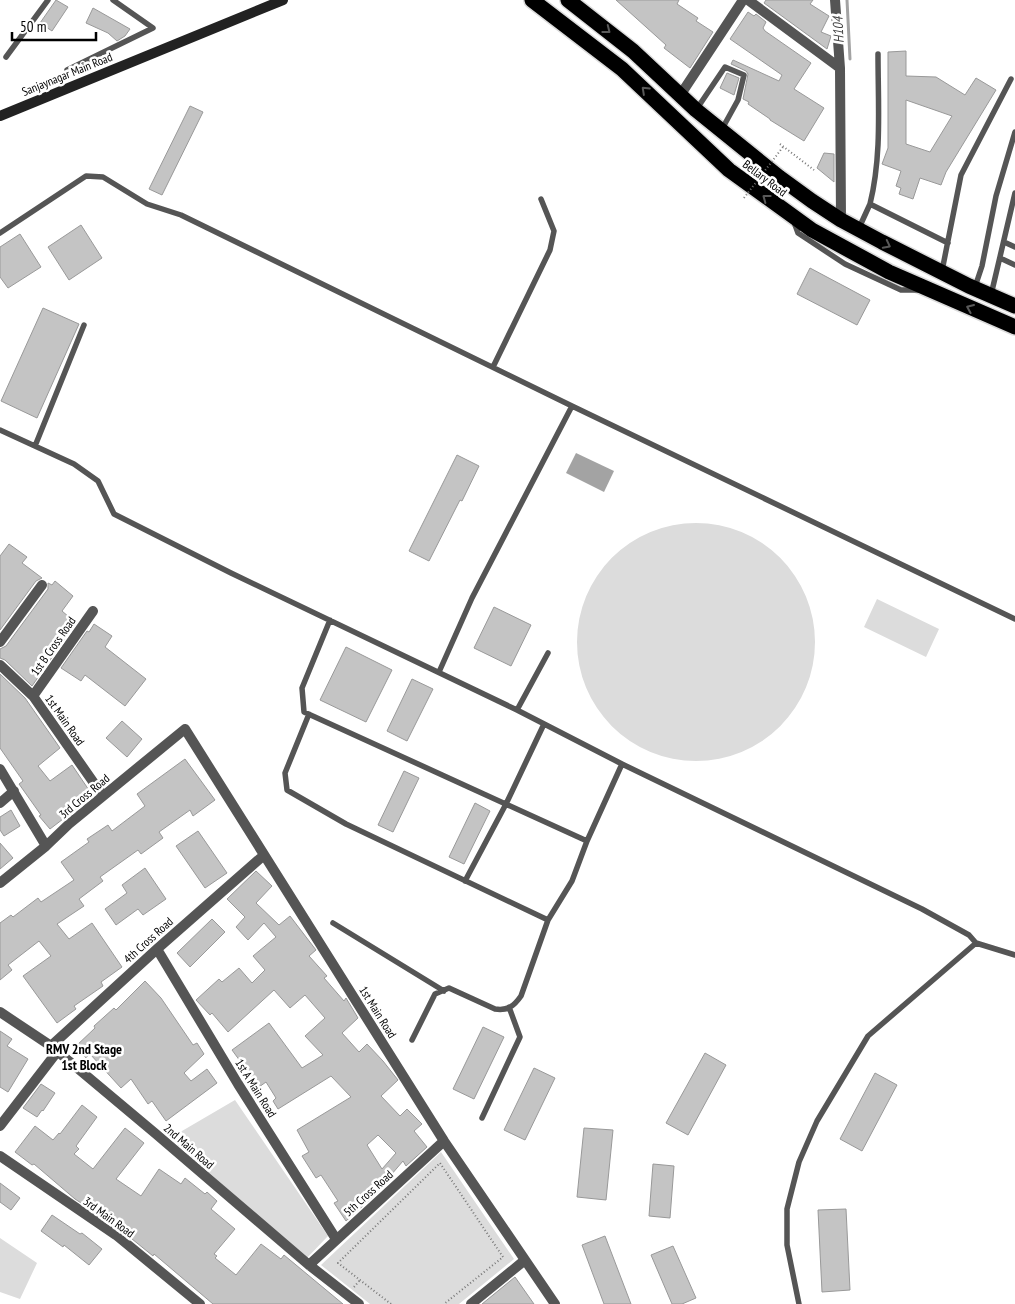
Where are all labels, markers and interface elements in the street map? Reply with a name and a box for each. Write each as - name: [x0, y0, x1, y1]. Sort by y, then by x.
- scale bar: [12, 10, 96, 42]
- water label: H104: [828, 15, 848, 44]
- text: 50 m: [20, 17, 46, 36]
- one-way arrow: [601, 24, 610, 33]
- street label: Sanjaynagar Main Road: [20, 49, 114, 99]
- one-way arrow: [641, 87, 650, 96]
- street label: Bellary Road: [740, 157, 790, 199]
- one-way arrow: [762, 195, 772, 204]
- one-way arrow: [882, 239, 891, 249]
- one-way arrow: [966, 304, 975, 314]
- street label: 1st B Cross Road: [27, 614, 79, 678]
- street label: 1st Main Road: [42, 692, 88, 748]
- street label: 3rd Cross Road: [56, 771, 112, 821]
- street label: 4th Cross Road: [120, 914, 176, 966]
- street label: 1st Main Road: [356, 983, 400, 1041]
- district label: RMV 2nd Stage 1st Block: [46, 1040, 122, 1074]
- street label: 1st A Main Road: [232, 1056, 280, 1120]
- street label: 2nd Main Road: [161, 1120, 217, 1172]
- street label: 5th Cross Road: [340, 1167, 396, 1219]
- street label: 3rd Main Road: [80, 1193, 138, 1241]

